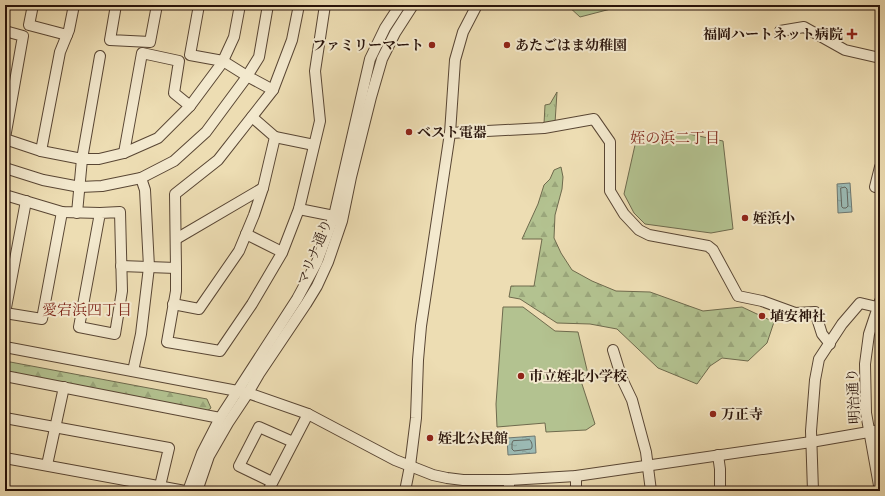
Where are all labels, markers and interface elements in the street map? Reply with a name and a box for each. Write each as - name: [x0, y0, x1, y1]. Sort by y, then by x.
- place label: 福岡ハートネット病院: [703, 25, 843, 43]
- marker: 福岡ハートネット病院: [846, 28, 858, 40]
- place label: ファミリーマート: [312, 36, 424, 54]
- place label: あたごはま幼稚園: [515, 36, 627, 54]
- marker: ファミリーマート: [427, 40, 437, 50]
- marker: あたごはま幼稚園: [502, 40, 512, 50]
- place label: ベスト電器: [417, 123, 487, 141]
- marker: ベスト電器: [404, 127, 414, 137]
- district label: 姪の浜二丁目: [630, 128, 720, 147]
- place label: 姪浜小: [753, 209, 795, 227]
- marker: 姪浜小: [740, 213, 750, 223]
- street label: マリナ通り: [293, 216, 335, 288]
- district label: 愛宕浜四丁目: [42, 300, 132, 319]
- place label: 埴安神社: [770, 307, 826, 325]
- marker: 埴安神社: [757, 311, 767, 321]
- place label: 市立姪北小学校: [529, 367, 627, 385]
- street label: 明治通り: [843, 368, 863, 424]
- marker: 市立姪北小学校: [516, 371, 526, 381]
- place label: 万正寺: [721, 405, 763, 423]
- marker: 万正寺: [708, 409, 718, 419]
- place label: 姪北公民館: [438, 429, 508, 447]
- marker: 姪北公民館: [425, 433, 435, 443]

